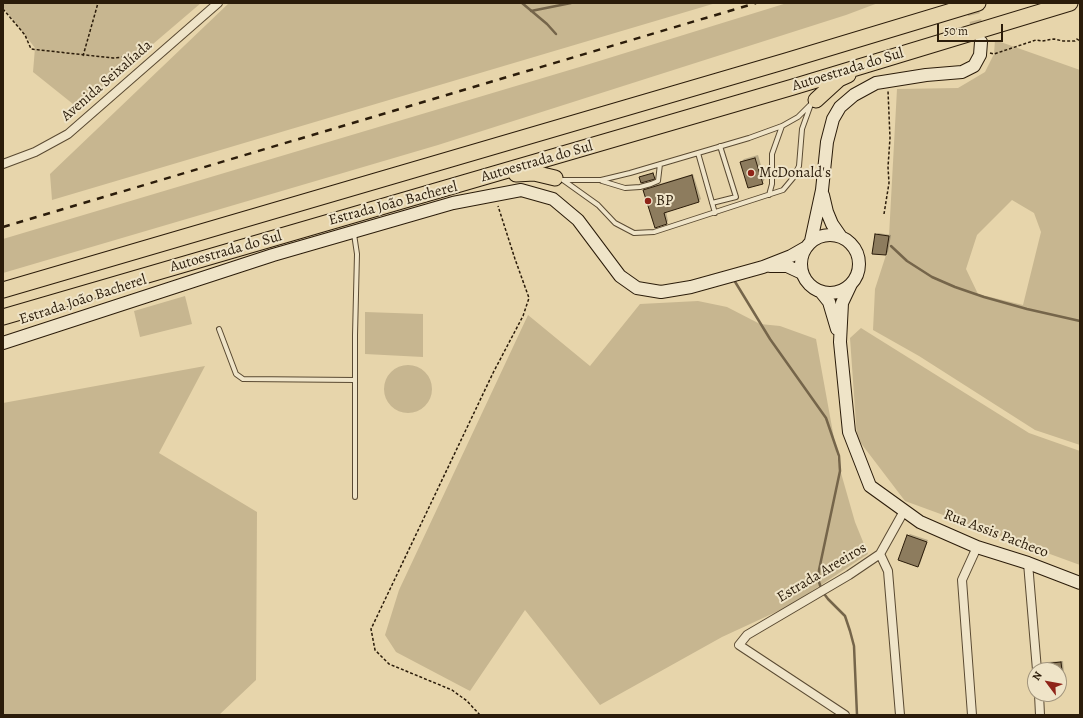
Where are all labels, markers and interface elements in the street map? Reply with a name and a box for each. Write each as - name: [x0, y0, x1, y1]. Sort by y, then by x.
- scale bar: [939, 16, 1005, 42]
- text: 50 m: [944, 23, 968, 39]
- street label: Avenida Seixalíada: [58, 37, 156, 125]
- street label: Autoestrada do Sul: [790, 45, 906, 95]
- street label: Autoestrada do Sul: [479, 137, 595, 187]
- place label: McDonald's: [759, 164, 831, 182]
- marker: McDonald's: [746, 168, 756, 178]
- street label: Estrada João Bacherel: [327, 178, 459, 230]
- place label: BP: [656, 192, 673, 210]
- marker: BP: [643, 196, 653, 206]
- street label: Autoestrada do Sul: [168, 227, 284, 277]
- street label: Estrada João Bacherel: [17, 271, 149, 329]
- street label: Rua Assis Pacheco: [941, 506, 1051, 562]
- street label: Estrada Areeiros: [774, 539, 870, 607]
- north arrow: [1027, 662, 1067, 702]
- text: N: [1029, 669, 1046, 683]

